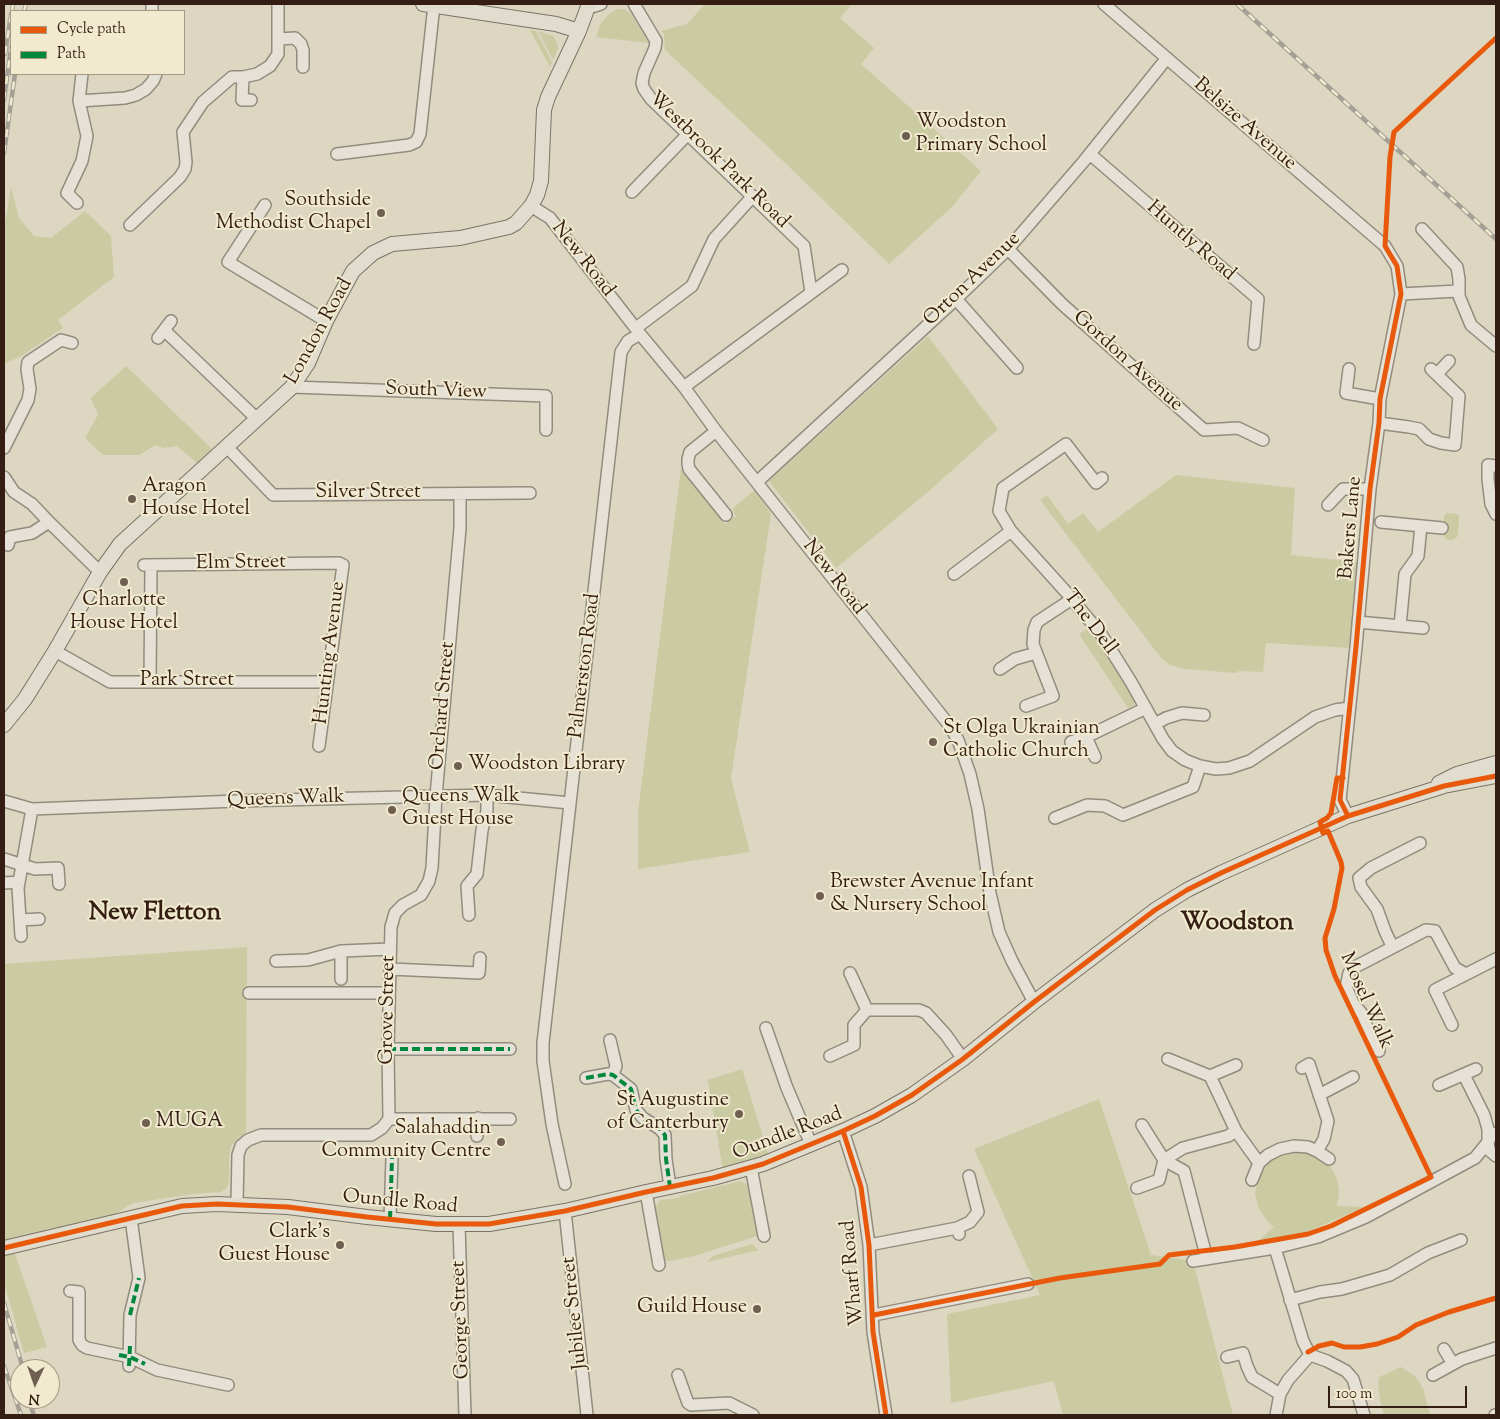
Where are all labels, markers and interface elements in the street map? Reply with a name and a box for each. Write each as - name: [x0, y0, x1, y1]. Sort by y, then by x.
- legend: [10, 10, 185, 75]
- text: Cycle path: [57, 19, 126, 40]
- text: Path: [57, 44, 86, 65]
- street label: Belsize Avenue: [1187, 74, 1301, 176]
- street label: Westbrook Park Road: [642, 87, 794, 235]
- place label: Woodston Primary School: [916, 112, 1047, 159]
- marker: Woodston Primary School: [900, 130, 912, 142]
- place label: Southside Methodist Chapel: [216, 190, 371, 237]
- street label: Huntly Road: [1140, 197, 1240, 287]
- marker: Southside Methodist Chapel: [375, 207, 387, 219]
- street label: New Road: [545, 218, 619, 302]
- street label: Orton Avenue: [920, 228, 1026, 332]
- street label: London Road: [281, 275, 359, 389]
- street label: Gordon Avenue: [1067, 306, 1187, 418]
- street label: South View: [385, 378, 487, 406]
- street label: Bakers Lane: [1336, 475, 1368, 581]
- place label: Aragon House Hotel: [142, 476, 250, 523]
- street label: Silver Street: [315, 482, 421, 506]
- marker: Aragon House Hotel: [126, 493, 138, 505]
- street label: New Road: [796, 536, 870, 620]
- street label: Elm Street: [196, 551, 286, 577]
- marker: Charlotte House Hotel: [118, 576, 130, 588]
- street label: Hunting Avenue: [310, 580, 352, 726]
- street label: The Dell: [1057, 586, 1121, 660]
- place label: Charlotte House Hotel: [70, 590, 178, 637]
- street label: Palmerston Road: [565, 592, 607, 740]
- street label: Orchard Street: [426, 641, 462, 771]
- street label: Park Street: [140, 670, 234, 694]
- place label: St Olga Ukrainian Catholic Church: [943, 718, 1100, 765]
- marker: St Olga Ukrainian Catholic Church: [927, 736, 939, 748]
- place label: Woodston Library: [468, 754, 626, 778]
- marker: Woodston Library: [452, 760, 464, 772]
- street label: Queens Walk: [227, 786, 345, 814]
- place label: Queens Walk Guest House: [402, 786, 520, 833]
- marker: Queens Walk Guest House: [386, 804, 398, 816]
- place label: Brewster Avenue Infant & Nursery School: [830, 872, 1034, 919]
- marker: Brewster Avenue Infant & Nursery School: [814, 890, 826, 902]
- district label: New Fletton: [89, 900, 221, 930]
- district label: Woodston: [1180, 910, 1294, 940]
- street label: Mosel Walk: [1333, 949, 1397, 1053]
- street label: Grove Street: [376, 955, 402, 1065]
- place label: St Augustine of Canterbury: [607, 1090, 729, 1137]
- street label: Oundle Road: [730, 1103, 846, 1167]
- marker: St Augustine of Canterbury: [733, 1108, 745, 1120]
- place label: MUGA: [156, 1111, 223, 1135]
- marker: MUGA: [140, 1117, 152, 1129]
- place label: Salahaddin Community Centre: [321, 1118, 491, 1165]
- marker: Salahaddin Community Centre: [495, 1136, 507, 1148]
- street label: Oundle Road: [341, 1186, 459, 1220]
- street label: Wharf Road: [837, 1219, 871, 1327]
- place label: Clark's Guest House: [218, 1222, 330, 1269]
- marker: Clark's Guest House: [334, 1239, 346, 1251]
- street label: Jubilee Street: [558, 1255, 594, 1371]
- street label: George Street: [448, 1260, 476, 1380]
- place label: Guild House: [637, 1297, 747, 1321]
- marker: Guild House: [751, 1303, 763, 1315]
- north arrow: [10, 1359, 60, 1409]
- scale bar: [1330, 1376, 1469, 1408]
- text: 100 m: [1336, 1384, 1372, 1405]
- text: N: [28, 1388, 40, 1408]

